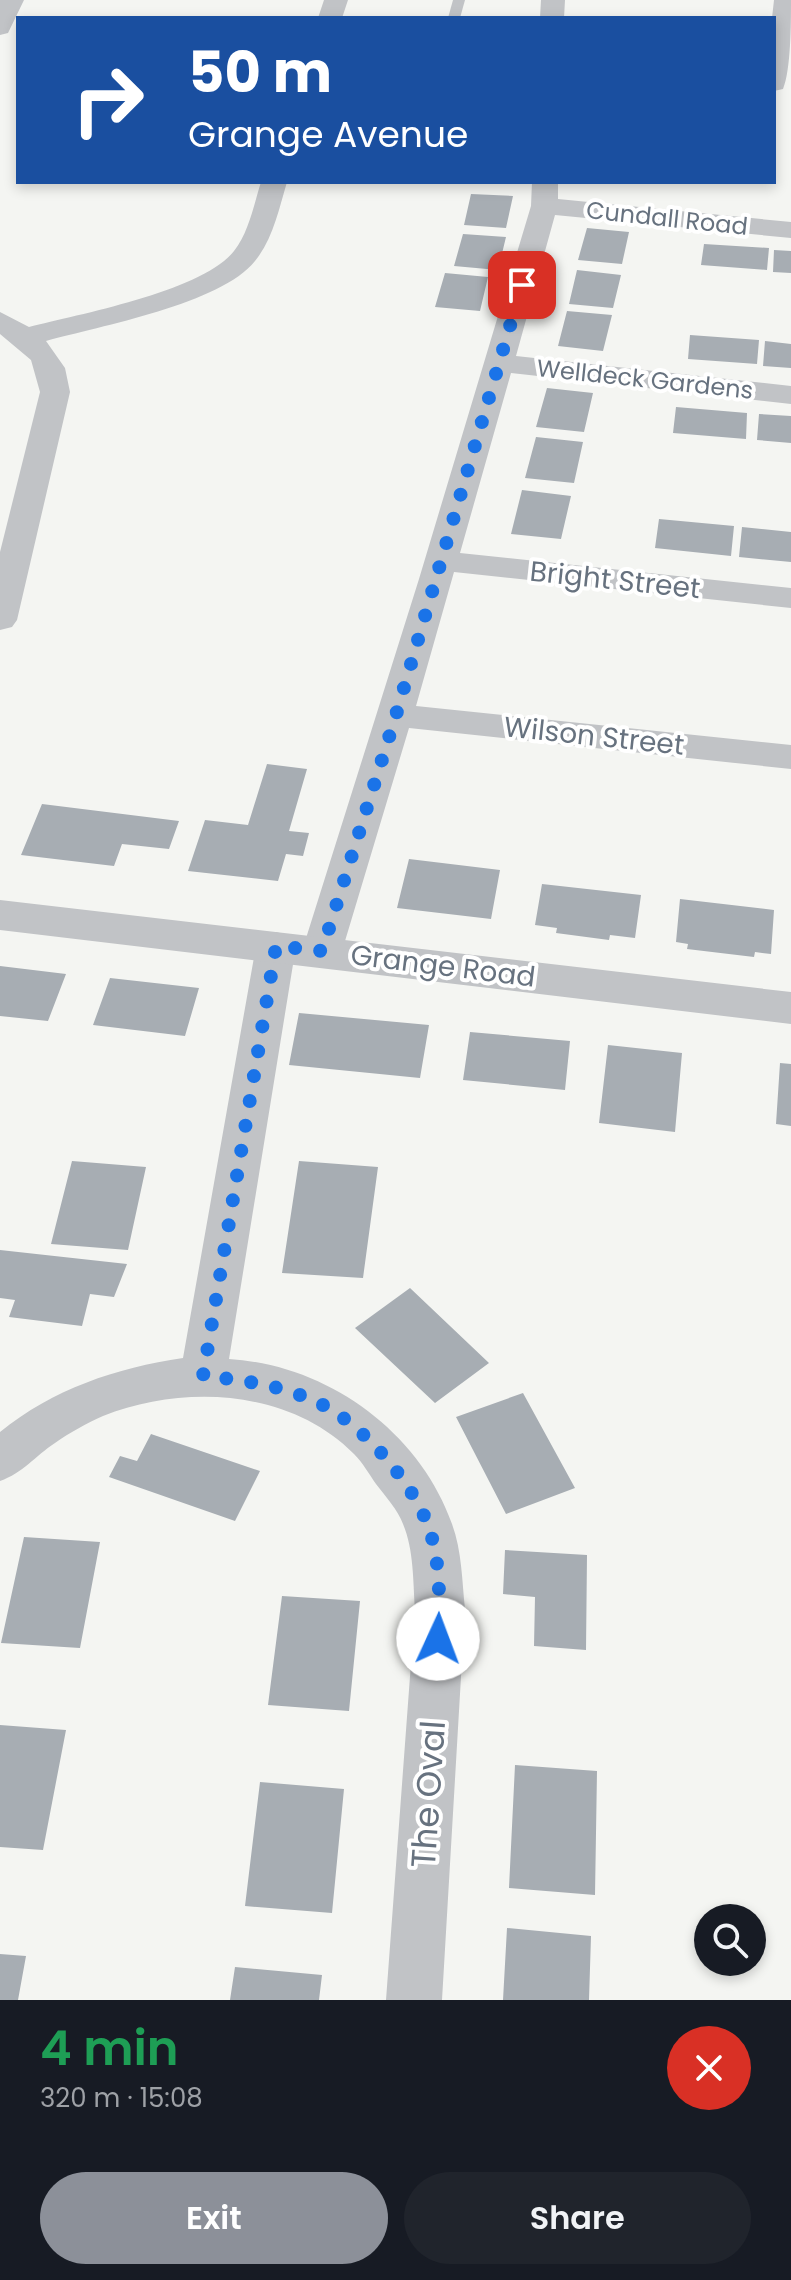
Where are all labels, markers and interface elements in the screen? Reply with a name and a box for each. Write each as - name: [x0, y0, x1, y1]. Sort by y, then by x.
- text: 50 m: [188, 33, 332, 112]
- icon: right: [56, 48, 160, 152]
- text: Grange Avenue: [188, 109, 468, 160]
- street label: Cundall Road: [585, 193, 749, 243]
- pin: [488, 251, 556, 319]
- icon: arrive: [500, 263, 544, 307]
- street label: Welldeck Gardens: [535, 351, 755, 407]
- street label: Bright Street: [528, 552, 702, 608]
- street label: Wilson Street: [502, 707, 686, 765]
- street label: Grange Road: [348, 935, 538, 997]
- position arrow: [396, 1597, 480, 1681]
- street label: The Oval: [399, 1719, 457, 1869]
- map controls: [694, 1904, 766, 1976]
- button: search: [694, 1904, 766, 1976]
- text: 4 min: [40, 2015, 179, 2082]
- button: close: [667, 2026, 751, 2110]
- text: 320 m · 15:08: [40, 2080, 203, 2116]
- button: Exit: [40, 2172, 388, 2264]
- button: Share: [404, 2172, 751, 2264]

